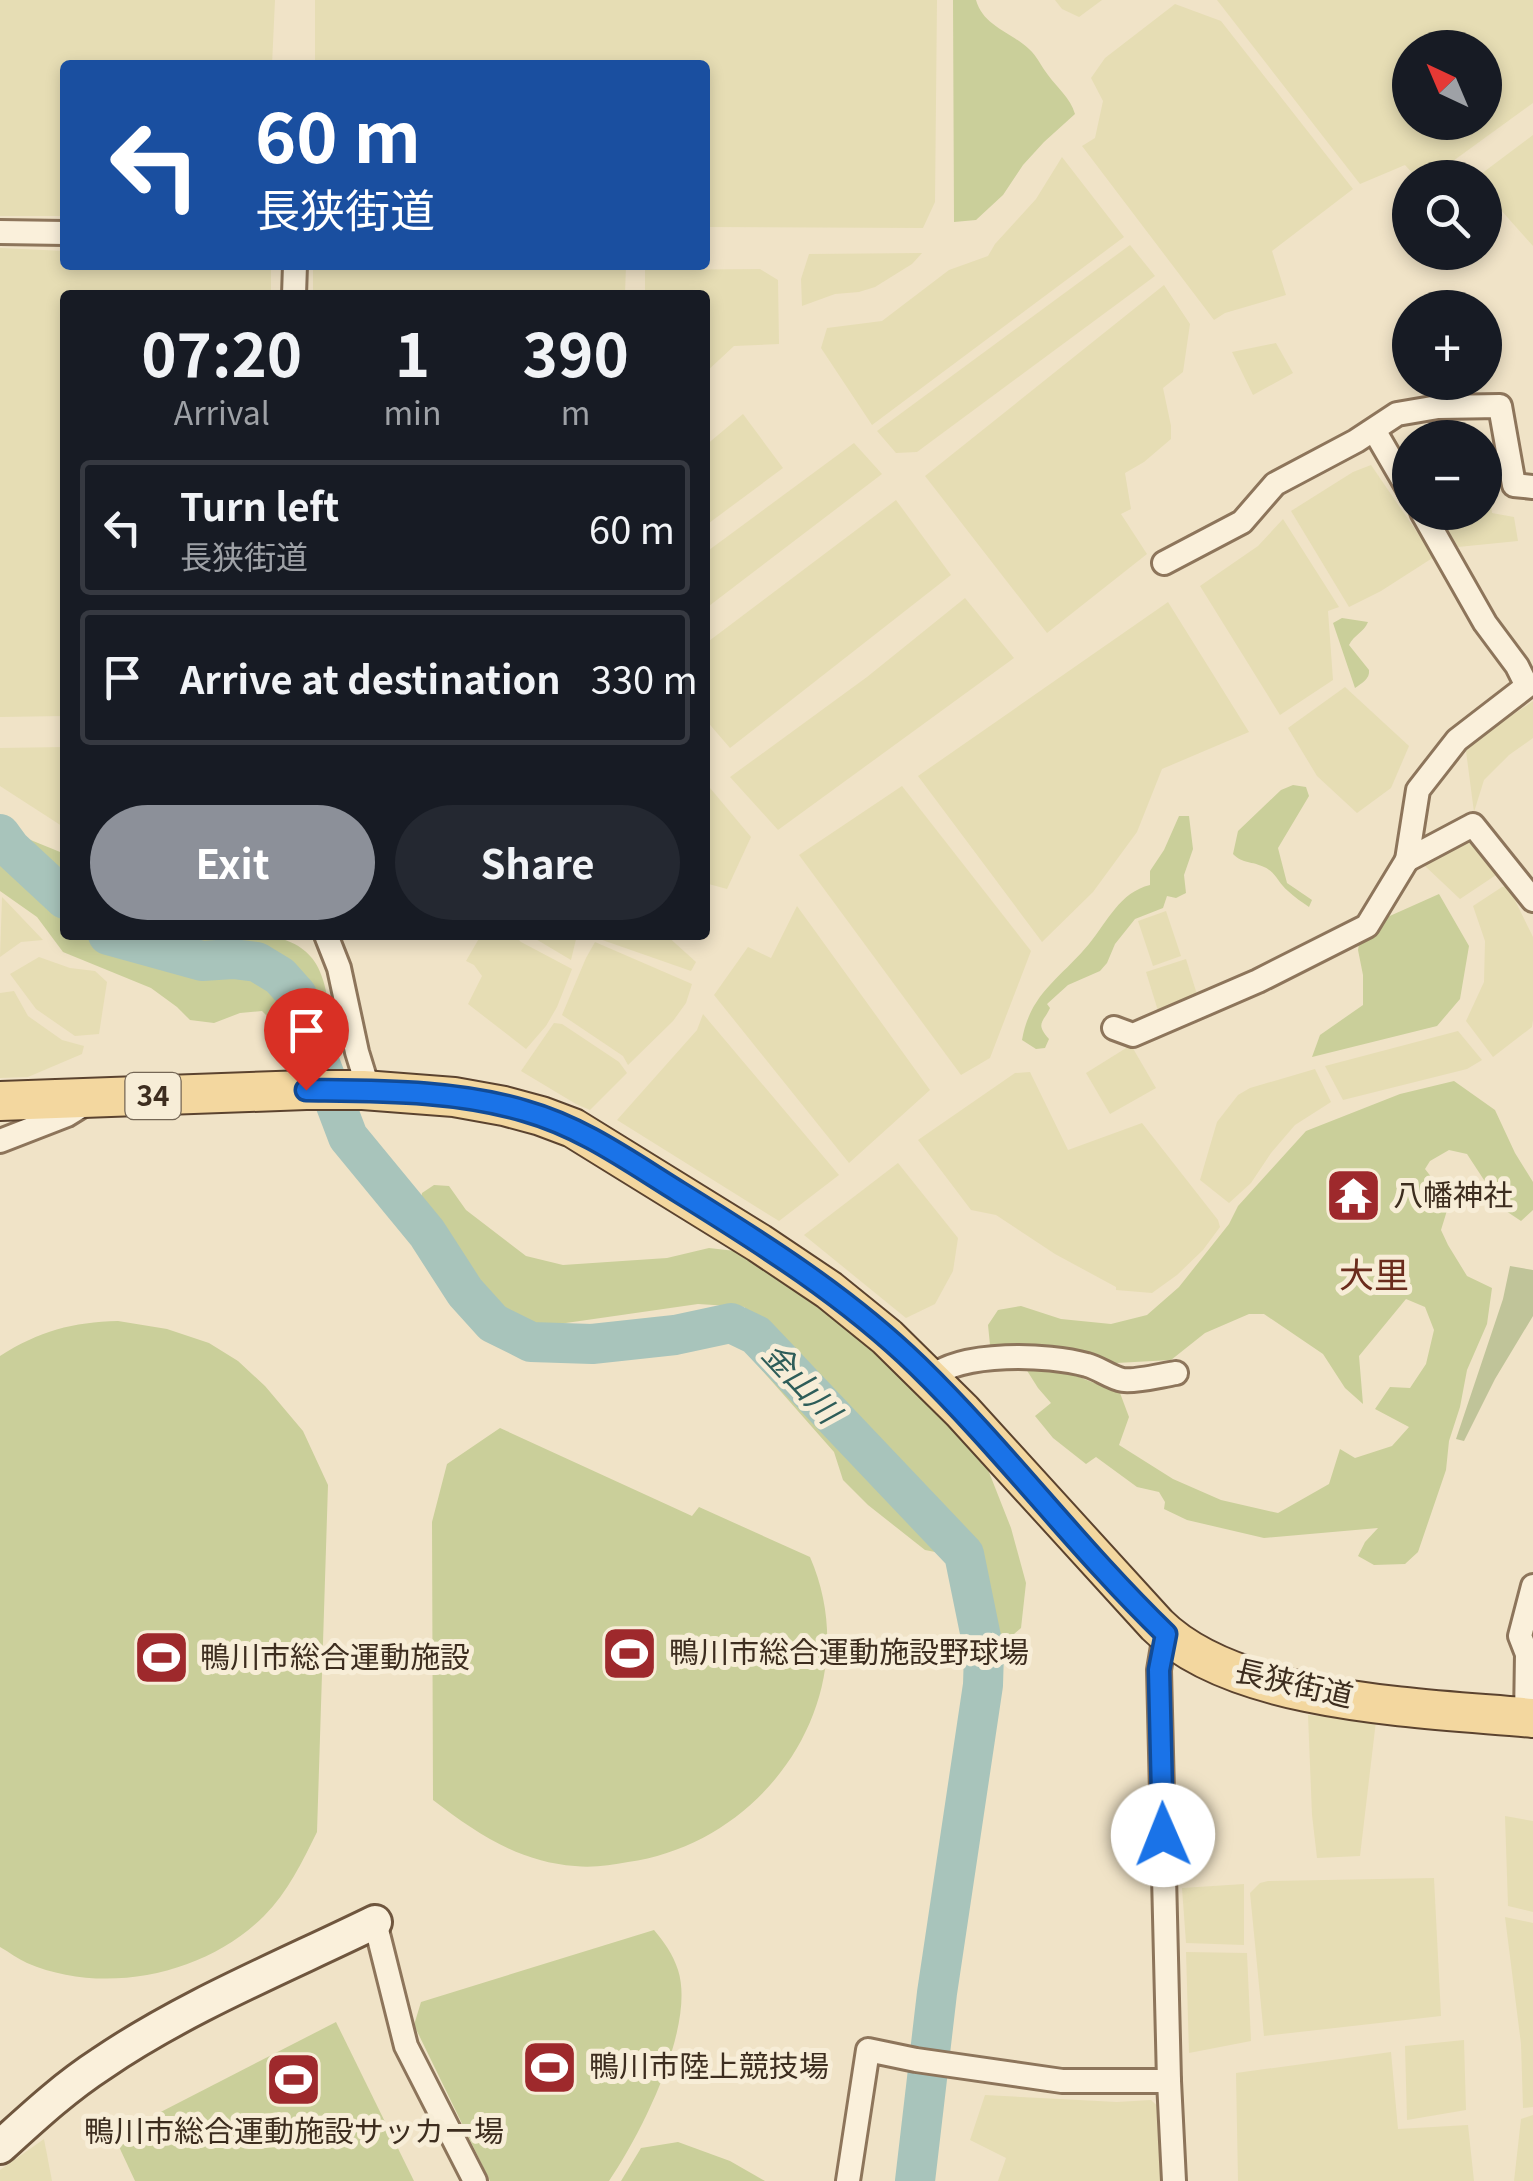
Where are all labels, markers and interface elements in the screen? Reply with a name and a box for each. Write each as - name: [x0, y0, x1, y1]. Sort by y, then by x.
- north arrow: [1392, 30, 1502, 140]
- map controls: [1392, 30, 1502, 530]
- text: 60 m: [255, 82, 421, 183]
- icon: left: [90, 100, 220, 230]
- button: search: [1392, 160, 1502, 270]
- text: 長狭街道: [255, 175, 435, 240]
- button: +: [1392, 290, 1502, 400]
- text: 07:20: [141, 307, 302, 394]
- text: 1: [395, 307, 430, 394]
- text: 390: [523, 307, 629, 394]
- text: Arrival: [174, 388, 270, 434]
- text: min: [383, 388, 441, 434]
- text: m: [561, 388, 591, 434]
- button: −: [1392, 420, 1502, 530]
- text: Turn left: [180, 477, 339, 532]
- icon: left: [95, 500, 150, 555]
- text: 60 m: [589, 500, 675, 555]
- text: 長狭街道: [180, 532, 308, 578]
- icon: arrive: [95, 650, 150, 705]
- text: Arrive at destination: [180, 650, 561, 705]
- text: 330 m: [591, 650, 698, 705]
- button: Exit: [90, 805, 375, 920]
- button: Share: [395, 805, 680, 920]
- pin: [264, 988, 349, 1091]
- icon: arrive: [279, 1003, 334, 1058]
- road number: 34: [126, 1073, 180, 1119]
- temple icon: 八幡神社: [1324, 1166, 1384, 1226]
- place label: 八幡神社: [1393, 1171, 1513, 1215]
- district label: 大里: [1339, 1247, 1409, 1298]
- water label: 金山川: [754, 1330, 855, 1434]
- sports icon: 鴨川市総合運動施設野球場: [600, 1623, 660, 1683]
- sports icon: 鴨川市総合運動施設: [131, 1628, 191, 1688]
- place label: 鴨川市総合運動施設野球場: [669, 1628, 1029, 1672]
- place label: 鴨川市総合運動施設: [200, 1633, 470, 1677]
- street label: 長狭街道: [1231, 1646, 1358, 1716]
- position arrow: [1111, 1783, 1215, 1887]
- sports icon: 鴨川市陸上競技場: [520, 2037, 580, 2097]
- place label: 鴨川市陸上競技場: [589, 2042, 829, 2086]
- sports icon: 鴨川市総合運動施設サッカー場: [264, 2049, 324, 2109]
- place label: 鴨川市総合運動施設サッカー場: [84, 2107, 504, 2151]

